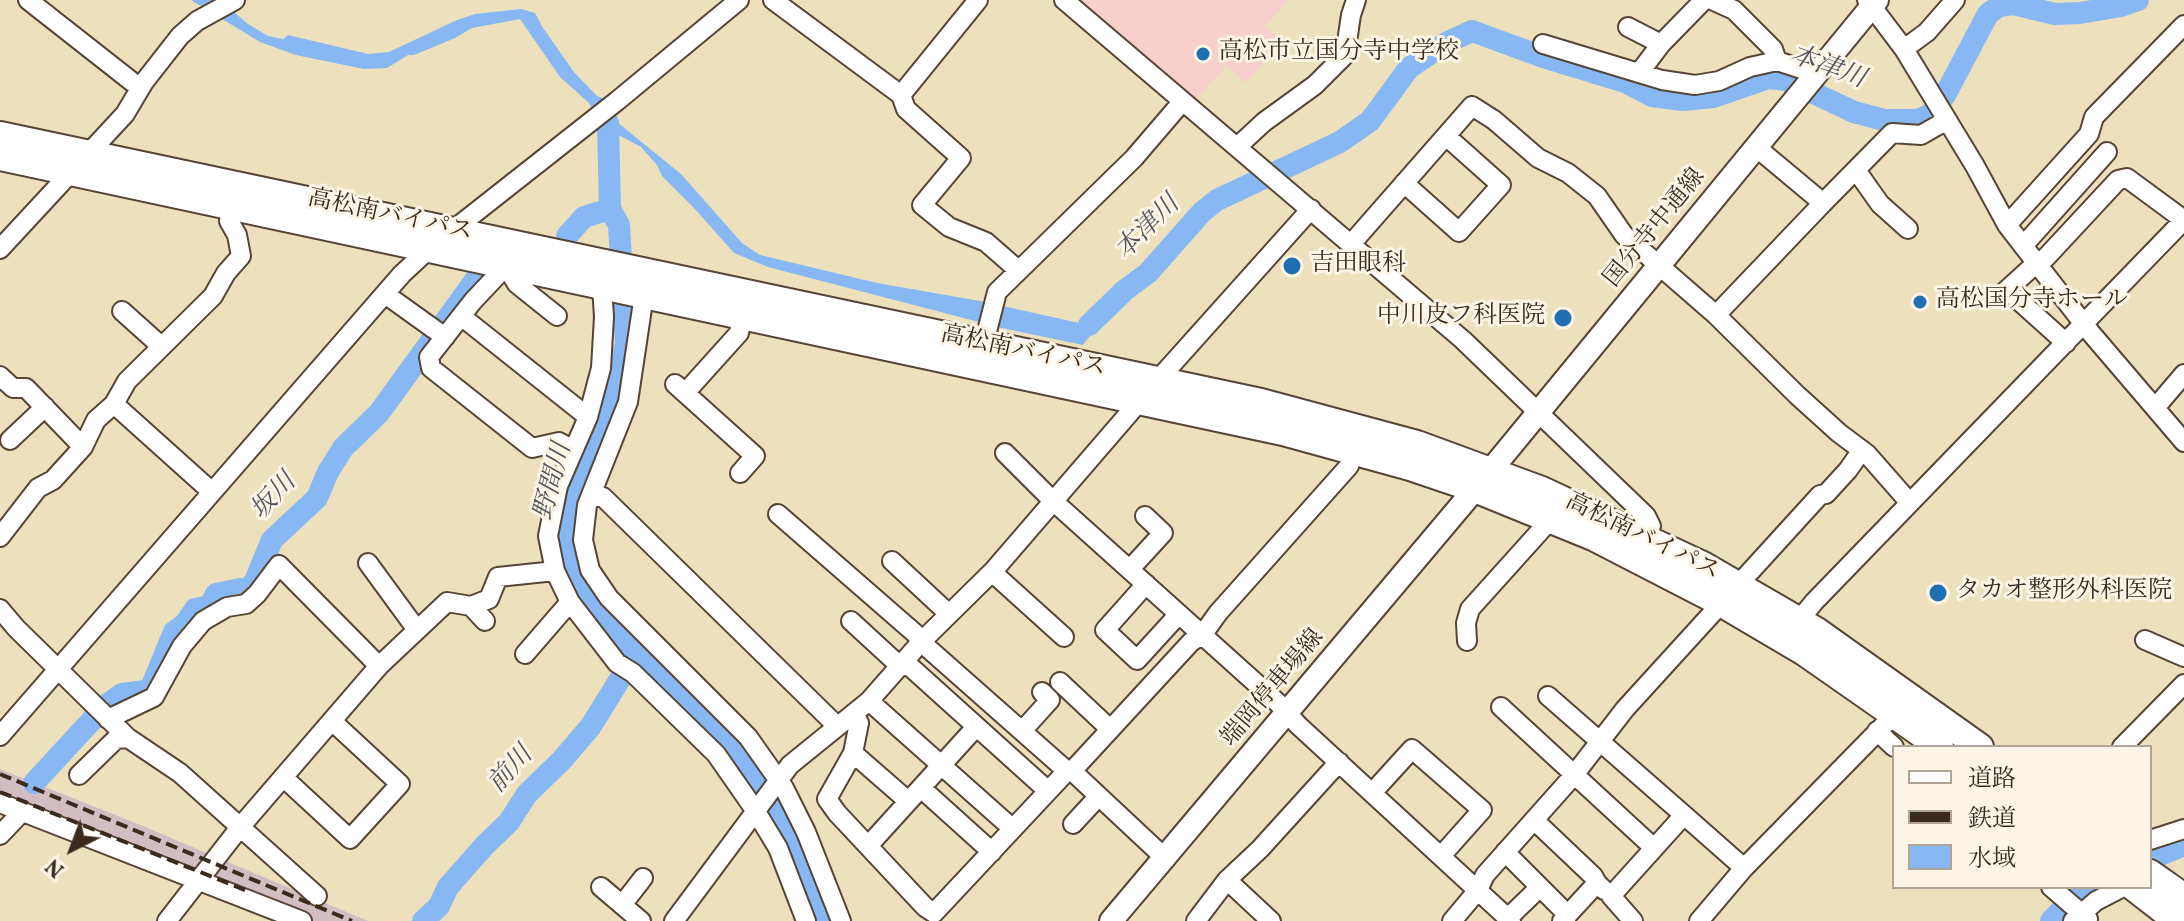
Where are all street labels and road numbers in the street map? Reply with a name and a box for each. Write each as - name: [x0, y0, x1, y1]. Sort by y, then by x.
- street label: 国分寺中通線: [1599, 164, 1713, 294]
- street label: 高松南バイパス: [305, 185, 475, 249]
- street label: 高松南バイパス: [938, 321, 1108, 385]
- street label: 高松南バイパス: [1560, 488, 1724, 588]
- street label: 端岡停車場線: [1217, 625, 1331, 753]

